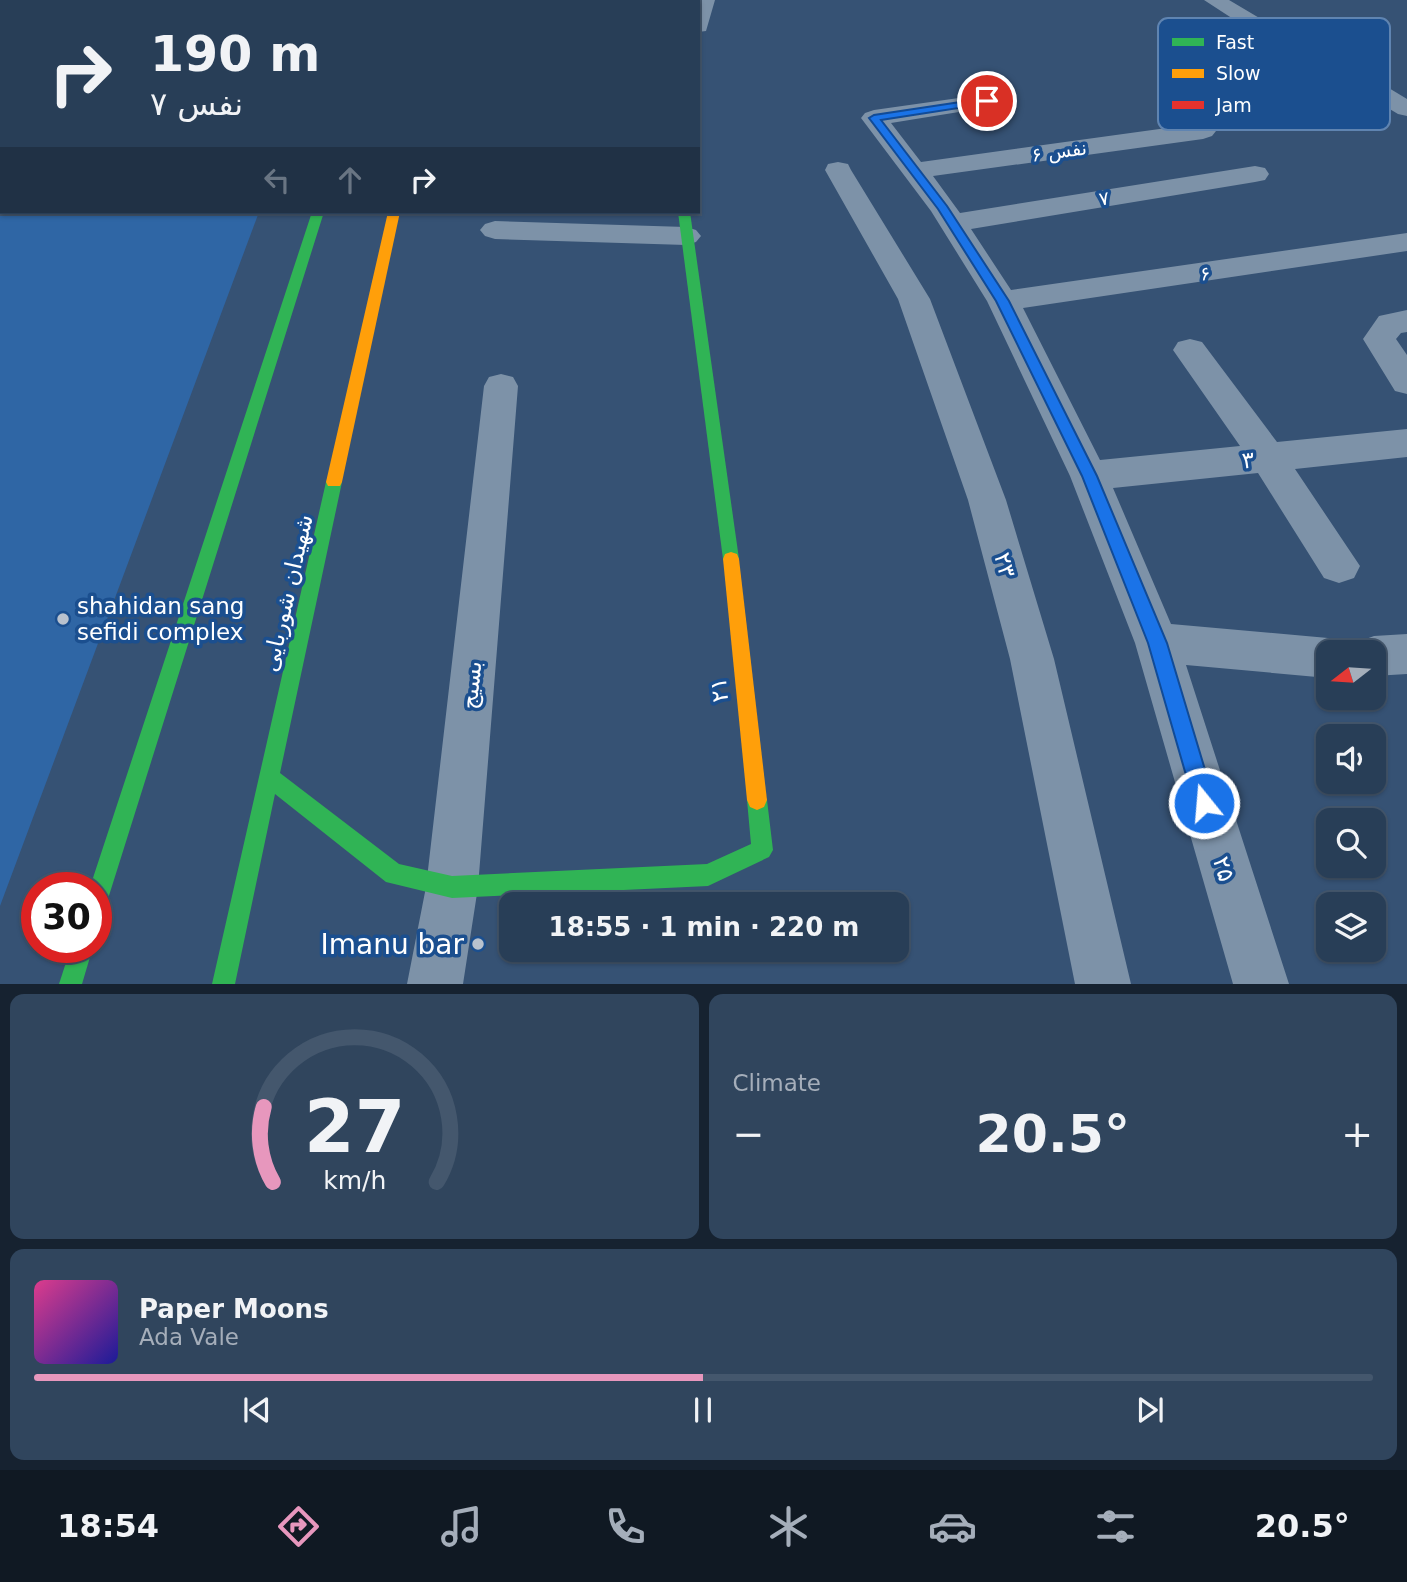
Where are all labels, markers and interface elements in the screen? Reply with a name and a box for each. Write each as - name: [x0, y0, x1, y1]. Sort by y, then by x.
- legend: [1158, 18, 1390, 130]
- text: 190 m: [150, 26, 320, 83]
- icon: right: [35, 28, 126, 119]
- text: Fast: [1216, 31, 1254, 53]
- text: Slow: [1216, 62, 1261, 84]
- pin: [957, 71, 1017, 131]
- icon: arrive: [968, 82, 1006, 120]
- text: نفس ۷: [150, 85, 243, 123]
- text: Jam: [1215, 94, 1252, 116]
- street label: نفس ۶: [1030, 136, 1088, 167]
- icon: left: [258, 161, 296, 199]
- icon: ahead: [331, 161, 369, 199]
- icon: right: [404, 161, 442, 199]
- street label: ۷: [1097, 186, 1111, 210]
- street label: ۶: [1198, 261, 1212, 285]
- street label: ۳: [1240, 446, 1256, 474]
- street label: شهیدان شوربایی: [256, 512, 319, 674]
- street label: ۲۳: [989, 550, 1021, 580]
- place label: shahidan sang sefidi complex: [77, 593, 244, 645]
- marker: shahidan sang sefidi complex: [55, 611, 71, 627]
- north arrow: [1316, 640, 1386, 710]
- map controls: [1316, 640, 1386, 962]
- street label: بسیج: [456, 659, 487, 711]
- street label: ۲۱: [705, 676, 733, 704]
- button: sound: [1316, 724, 1386, 794]
- position arrow: [1167, 766, 1241, 840]
- button: search: [1316, 808, 1386, 878]
- street label: ۲۵: [1208, 853, 1240, 885]
- speed limit sign: 30: [21, 872, 112, 963]
- button: layers: [1316, 892, 1386, 962]
- text: 18:55 · 1 min · 220 m: [549, 912, 859, 942]
- place label: Imanu bar: [320, 928, 464, 961]
- marker: Imanu bar: [470, 936, 486, 952]
- text: Climate: [733, 1070, 821, 1096]
- text: 27: [304, 1085, 405, 1170]
- text: 20.5°: [976, 1104, 1130, 1164]
- text: −: [733, 1112, 764, 1156]
- text: +: [1341, 1112, 1373, 1156]
- text: km/h: [323, 1166, 386, 1195]
- text: Paper Moons: [139, 1294, 329, 1324]
- text: Ada Vale: [139, 1324, 239, 1350]
- icon: previous: [238, 1391, 276, 1429]
- icon: pause: [684, 1391, 722, 1429]
- icon: next: [1131, 1391, 1169, 1429]
- icon: directions: [274, 1502, 323, 1551]
- icon: music: [437, 1502, 486, 1551]
- icon: phone: [601, 1502, 650, 1551]
- icon: climate: [764, 1502, 813, 1551]
- icon: car: [928, 1502, 977, 1551]
- icon: filters: [1091, 1502, 1140, 1551]
- text: 18:54: [57, 1507, 159, 1545]
- text: 20.5°: [1255, 1507, 1350, 1545]

